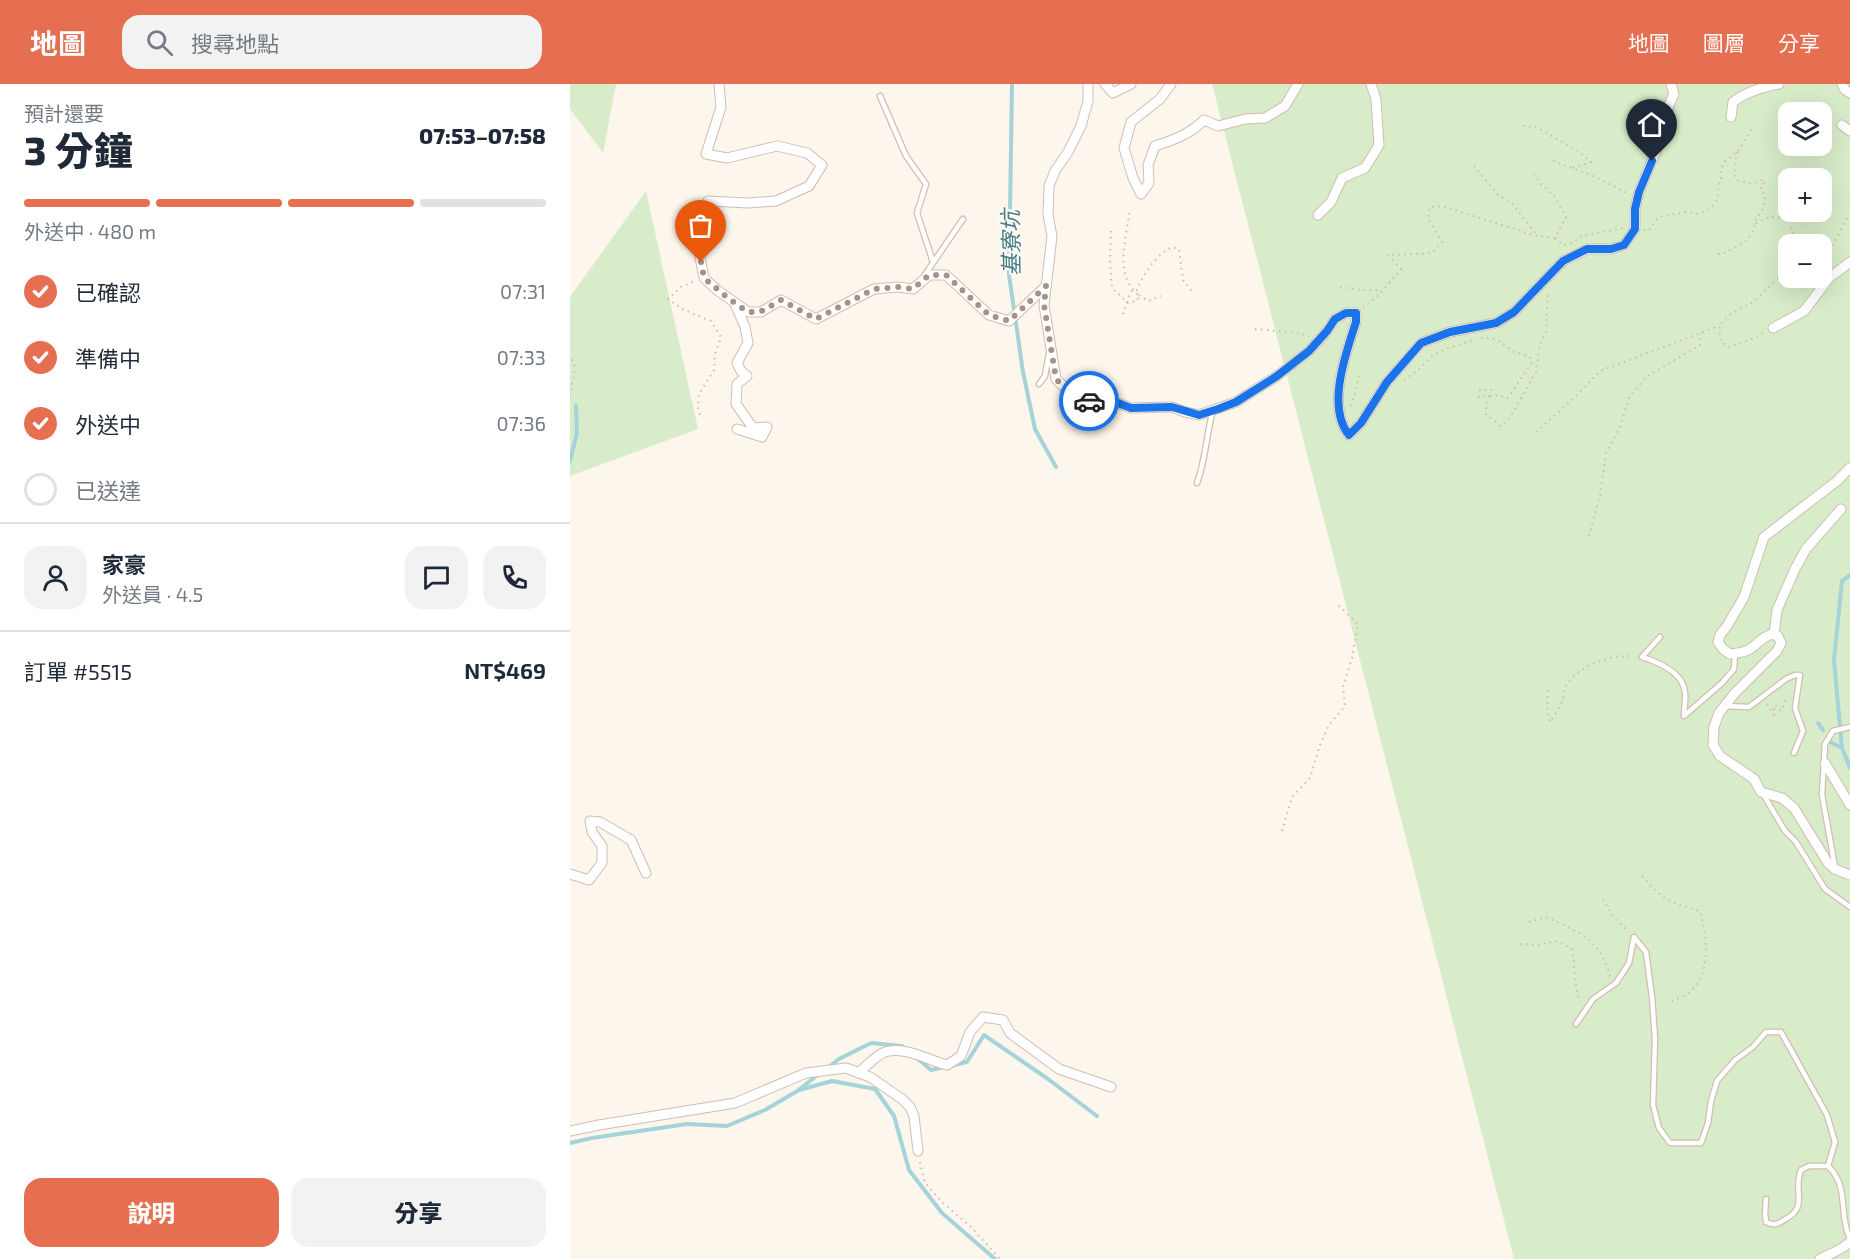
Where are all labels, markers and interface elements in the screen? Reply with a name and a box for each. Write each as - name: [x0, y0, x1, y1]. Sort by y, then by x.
- search box: [122, 15, 542, 69]
- text: 地圖: [30, 26, 86, 60]
- icon: search: [143, 26, 176, 59]
- text: 搜尋地點: [191, 30, 279, 56]
- text: 地圖: [1628, 30, 1670, 55]
- text: 圖層: [1703, 30, 1745, 55]
- text: 分享: [1778, 30, 1820, 55]
- pin: [1626, 99, 1677, 161]
- text: 預計還要: [24, 101, 104, 125]
- map controls: [1778, 102, 1832, 288]
- button: layers: [1778, 102, 1832, 156]
- icon: home: [1635, 108, 1668, 141]
- text: 07:53–07:58: [419, 122, 546, 148]
- text: 3 分鐘: [24, 126, 133, 173]
- button: +: [1778, 168, 1832, 222]
- pin: [675, 200, 726, 262]
- water label: 基寮坑: [996, 207, 1024, 276]
- icon: bag: [684, 209, 717, 242]
- text: 外送中 · 480 m: [24, 219, 156, 243]
- button: −: [1778, 234, 1832, 288]
- icon: check: [24, 275, 57, 308]
- text: 已確認: [75, 279, 141, 305]
- text: 07:31: [500, 279, 546, 303]
- icon: check: [24, 341, 57, 374]
- text: 準備中: [75, 345, 141, 371]
- text: 07:33: [497, 345, 546, 369]
- courier: [1059, 371, 1119, 431]
- icon: car: [1073, 385, 1106, 418]
- icon: check: [24, 407, 57, 440]
- text: 外送中: [75, 411, 141, 437]
- text: 07:36: [496, 411, 546, 435]
- text: 已送達: [75, 477, 141, 503]
- button: person: [24, 546, 87, 609]
- button: chat: [405, 546, 468, 609]
- button: phone: [483, 546, 546, 609]
- text: 家豪: [102, 551, 146, 577]
- text: 外送員 · 4.5: [102, 582, 203, 606]
- text: NT$469: [464, 657, 546, 683]
- text: 訂單 #5515: [24, 658, 132, 684]
- button: 說明: [24, 1178, 279, 1247]
- button: 分享: [291, 1178, 546, 1247]

